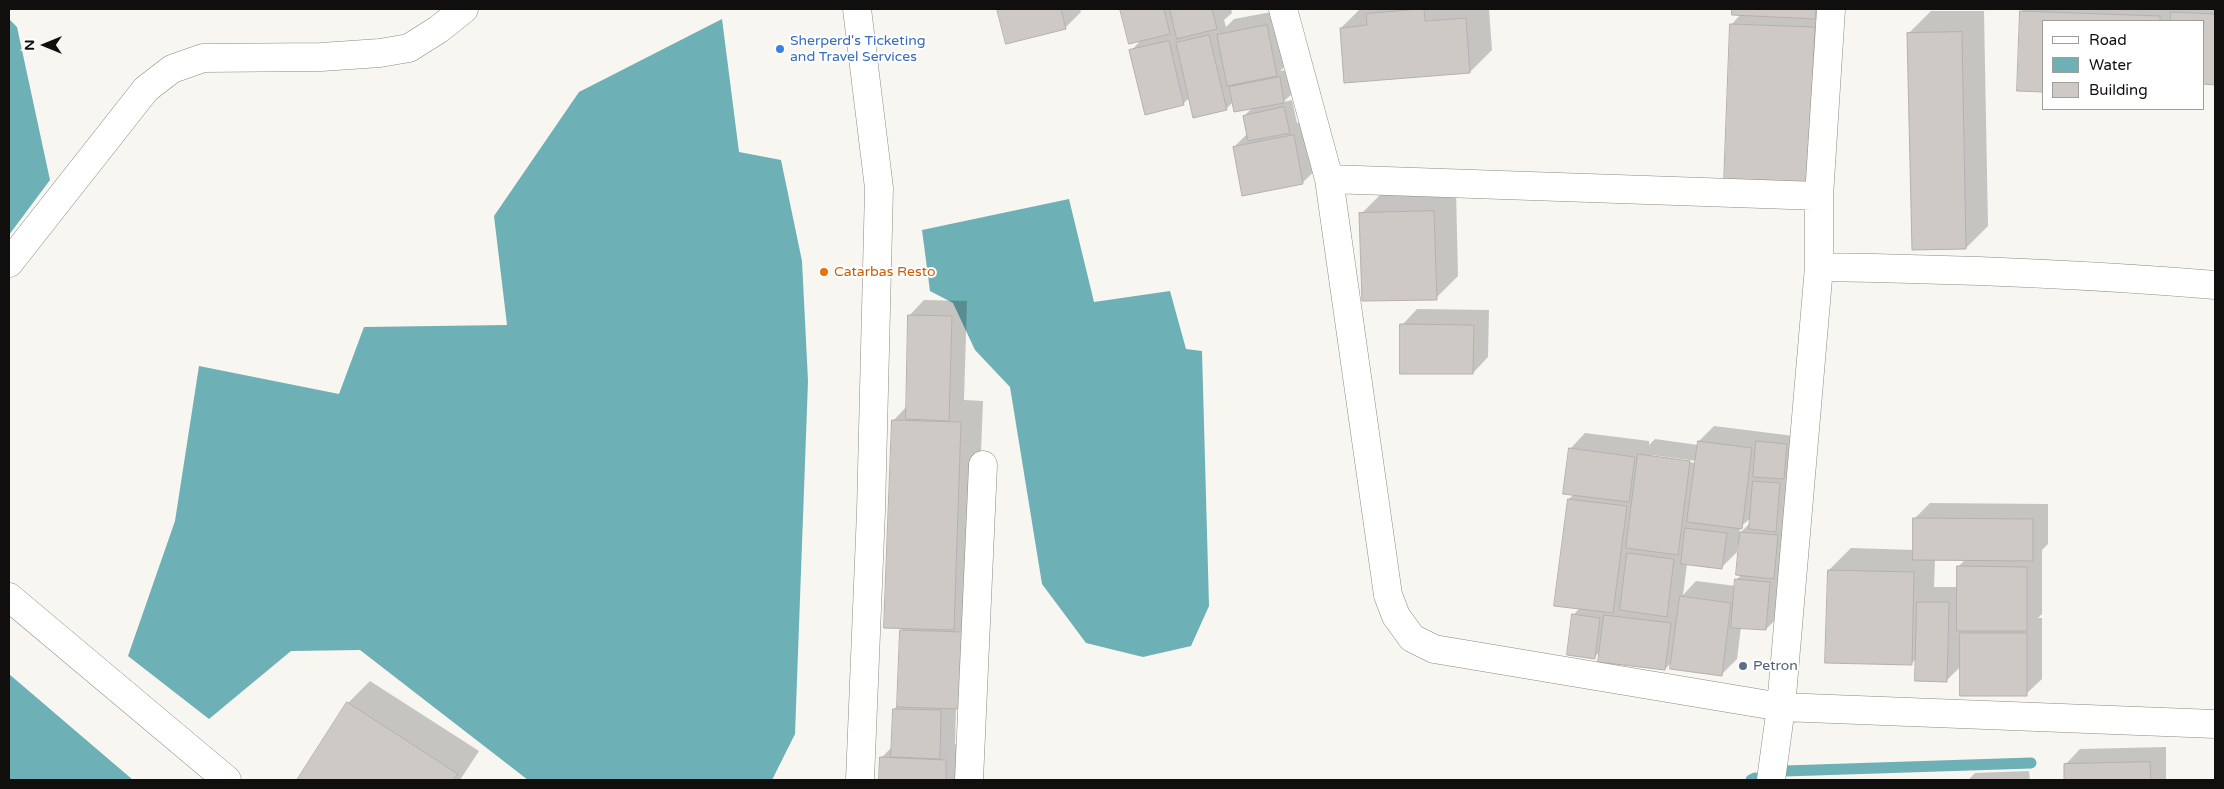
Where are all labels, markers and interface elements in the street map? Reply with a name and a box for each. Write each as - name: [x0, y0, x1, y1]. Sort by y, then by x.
- north arrow: [20, 20, 70, 70]
- legend: [2042, 20, 2204, 110]
- text: Road: [2089, 31, 2127, 49]
- place label: Sherperd's Ticketing and Travel Services: [790, 33, 925, 65]
- text: N: [21, 39, 38, 51]
- marker: Sherperd's Ticketing and Travel Services: [774, 43, 786, 55]
- text: Water: [2089, 56, 2132, 74]
- text: Building: [2089, 81, 2148, 99]
- place label: Catarbas Resto: [834, 264, 935, 280]
- marker: Catarbas Resto: [818, 266, 830, 278]
- place label: Petron: [1753, 658, 1798, 674]
- marker: Petron: [1737, 660, 1749, 672]

